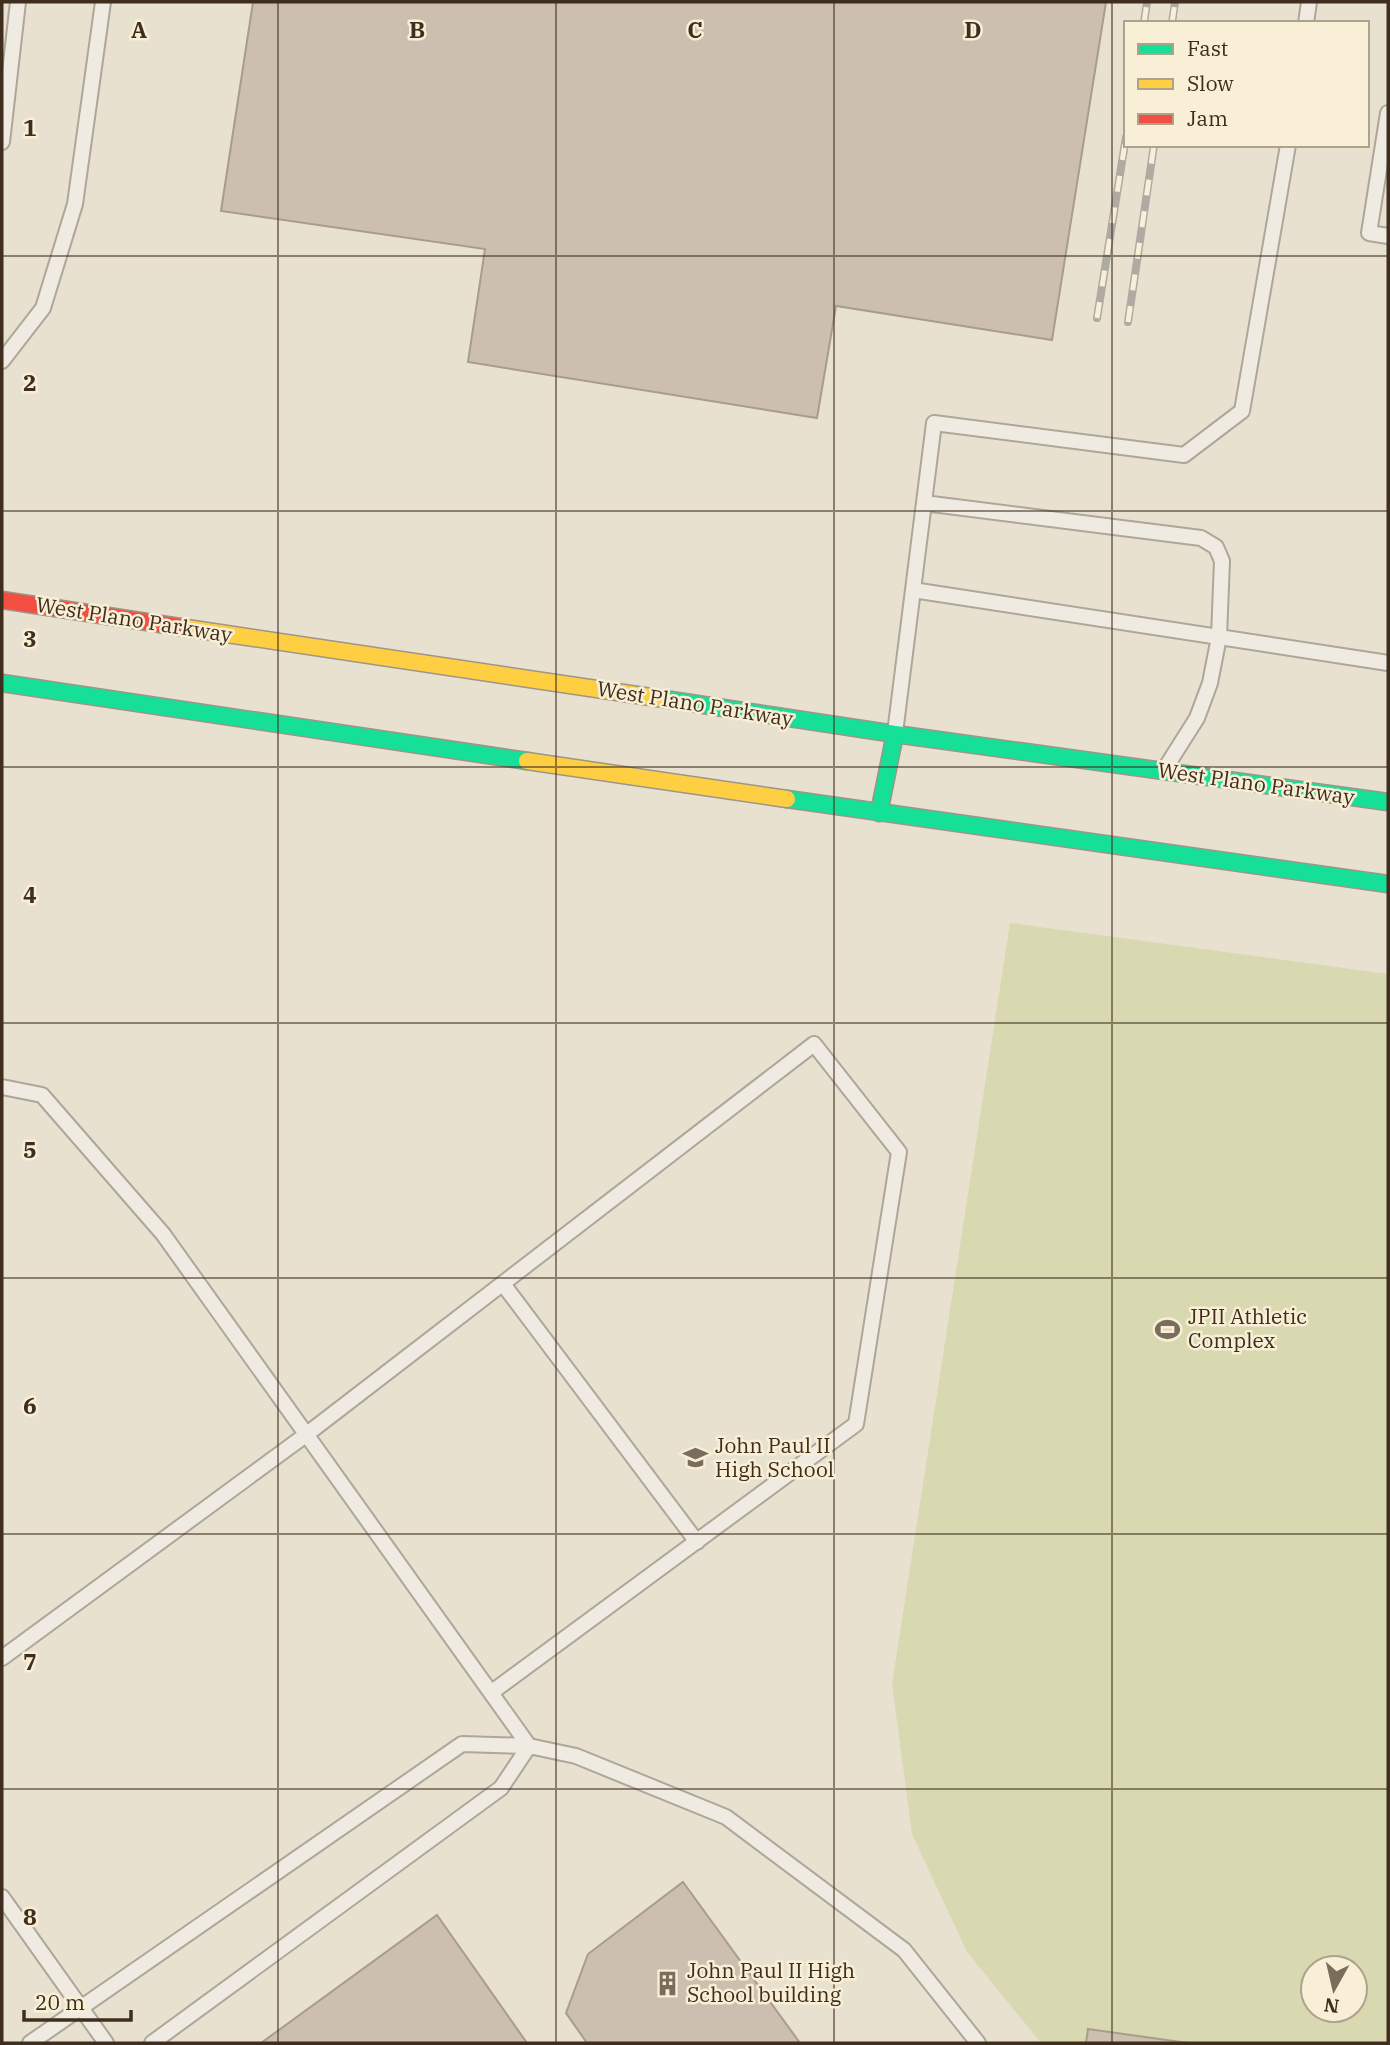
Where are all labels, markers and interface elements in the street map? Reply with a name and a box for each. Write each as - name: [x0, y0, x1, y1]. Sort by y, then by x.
- text: A: [131, 14, 147, 44]
- text: B: [409, 14, 425, 44]
- text: C: [687, 14, 703, 44]
- text: D: [964, 14, 982, 44]
- legend: [1124, 21, 1369, 147]
- text: Fast: [1187, 34, 1228, 62]
- text: Slow: [1187, 69, 1234, 97]
- text: Jam: [1187, 104, 1228, 132]
- text: 1: [23, 112, 37, 142]
- text: 2: [23, 367, 37, 397]
- street label: West Plano Parkway: [34, 590, 235, 648]
- text: 3: [23, 623, 37, 653]
- street label: West Plano Parkway: [595, 674, 796, 732]
- street label: West Plano Parkway: [1156, 755, 1357, 811]
- text: 4: [23, 879, 37, 909]
- text: 5: [23, 1134, 37, 1164]
- place label: JPII Athletic Complex: [1188, 1302, 1307, 1354]
- sports icon: JPII Athletic Complex: [1154, 1315, 1182, 1343]
- text: 6: [23, 1390, 37, 1420]
- place label: John Paul II High School: [715, 1431, 834, 1483]
- school or university icon: John Paul II High School: [681, 1444, 709, 1472]
- text: 7: [23, 1646, 37, 1676]
- text: 8: [23, 1901, 37, 1931]
- north arrow: [1299, 1954, 1369, 2024]
- place label: John Paul II High School building: [687, 1956, 855, 2008]
- building icon: John Paul II High School building: [653, 1969, 681, 1997]
- scale bar: [24, 1979, 131, 2023]
- text: 20 m: [35, 1988, 85, 2016]
- text: N: [1323, 1993, 1341, 2019]

